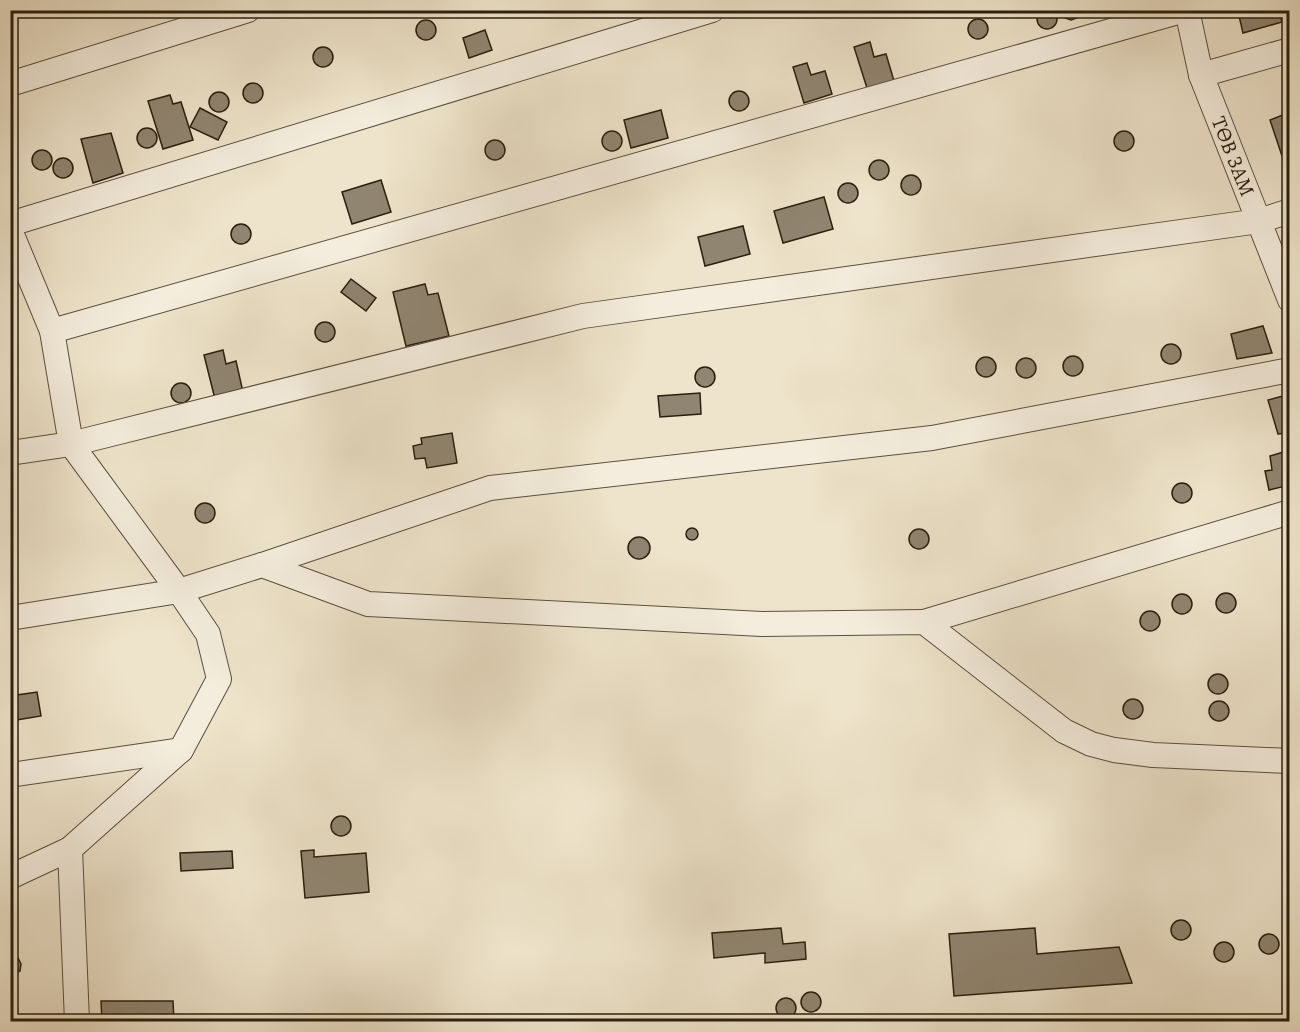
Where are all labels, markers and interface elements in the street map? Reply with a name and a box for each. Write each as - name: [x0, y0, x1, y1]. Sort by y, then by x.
- street label: ТӨВ ЗАМ: [1205, 112, 1262, 200]

